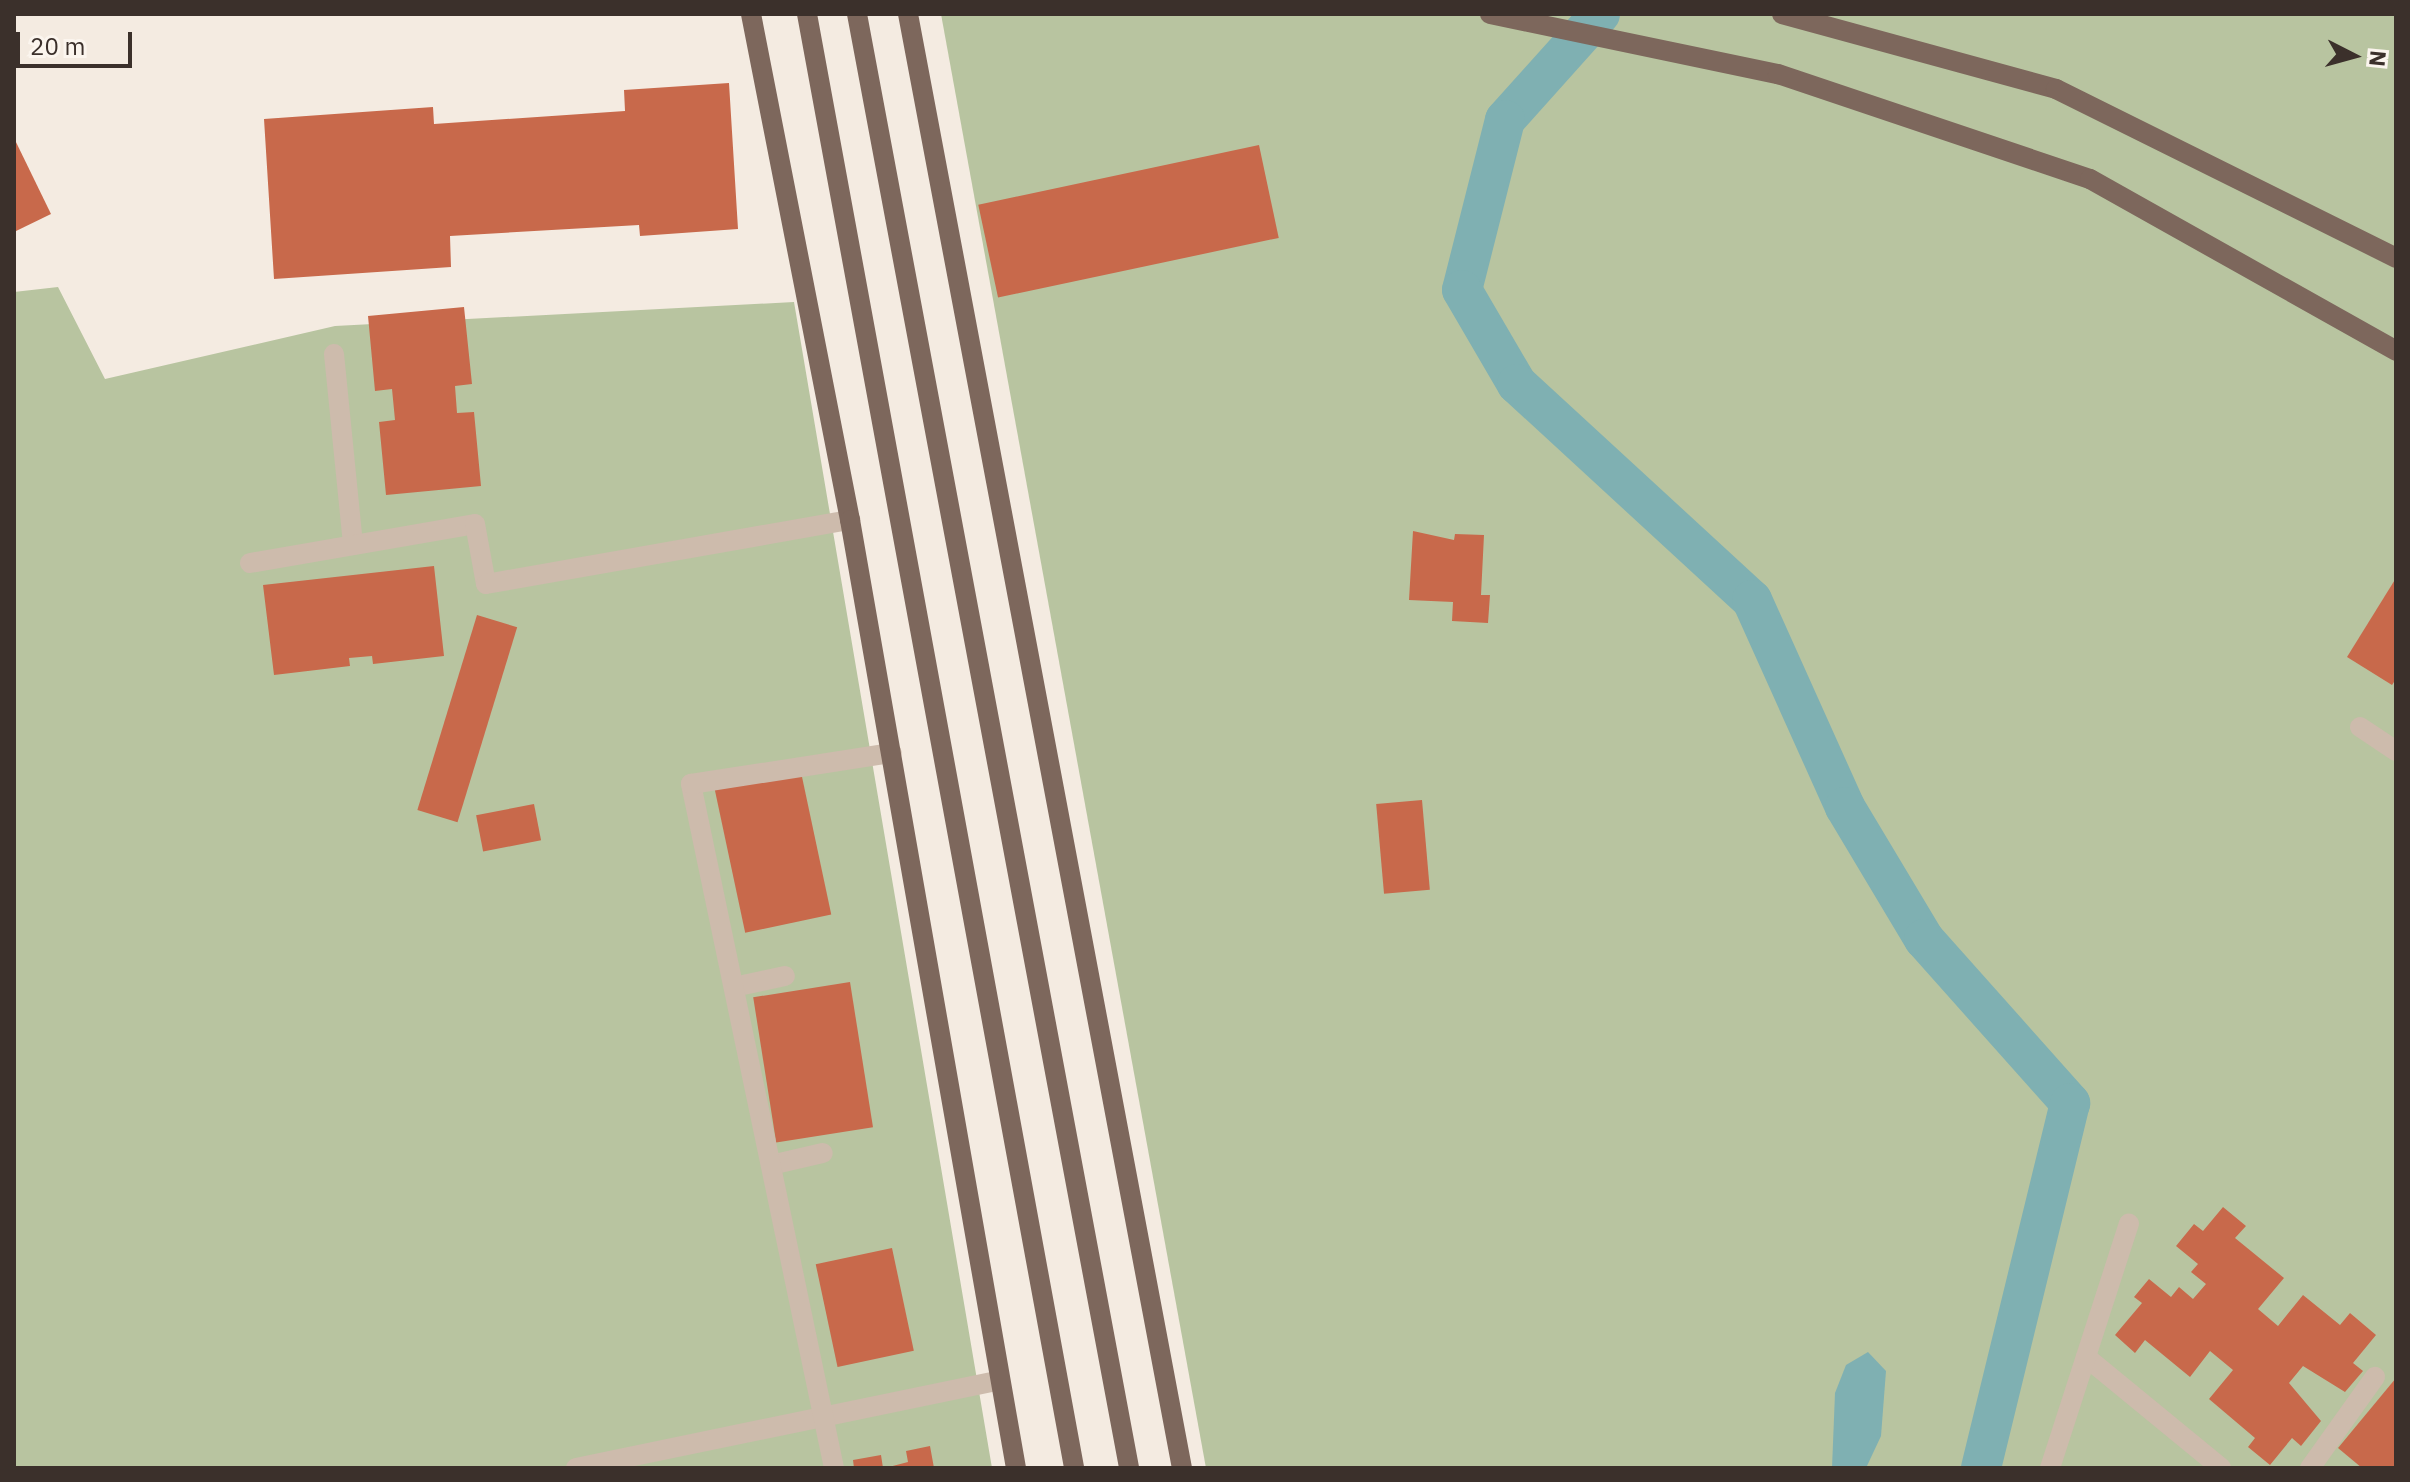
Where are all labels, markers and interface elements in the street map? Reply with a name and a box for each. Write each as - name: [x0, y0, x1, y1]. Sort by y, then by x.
- scale bar: [20, 16, 136, 66]
- north arrow: [2314, 16, 2394, 96]
- text: 20 m: [30, 30, 85, 62]
- text: N: [2363, 49, 2394, 68]

